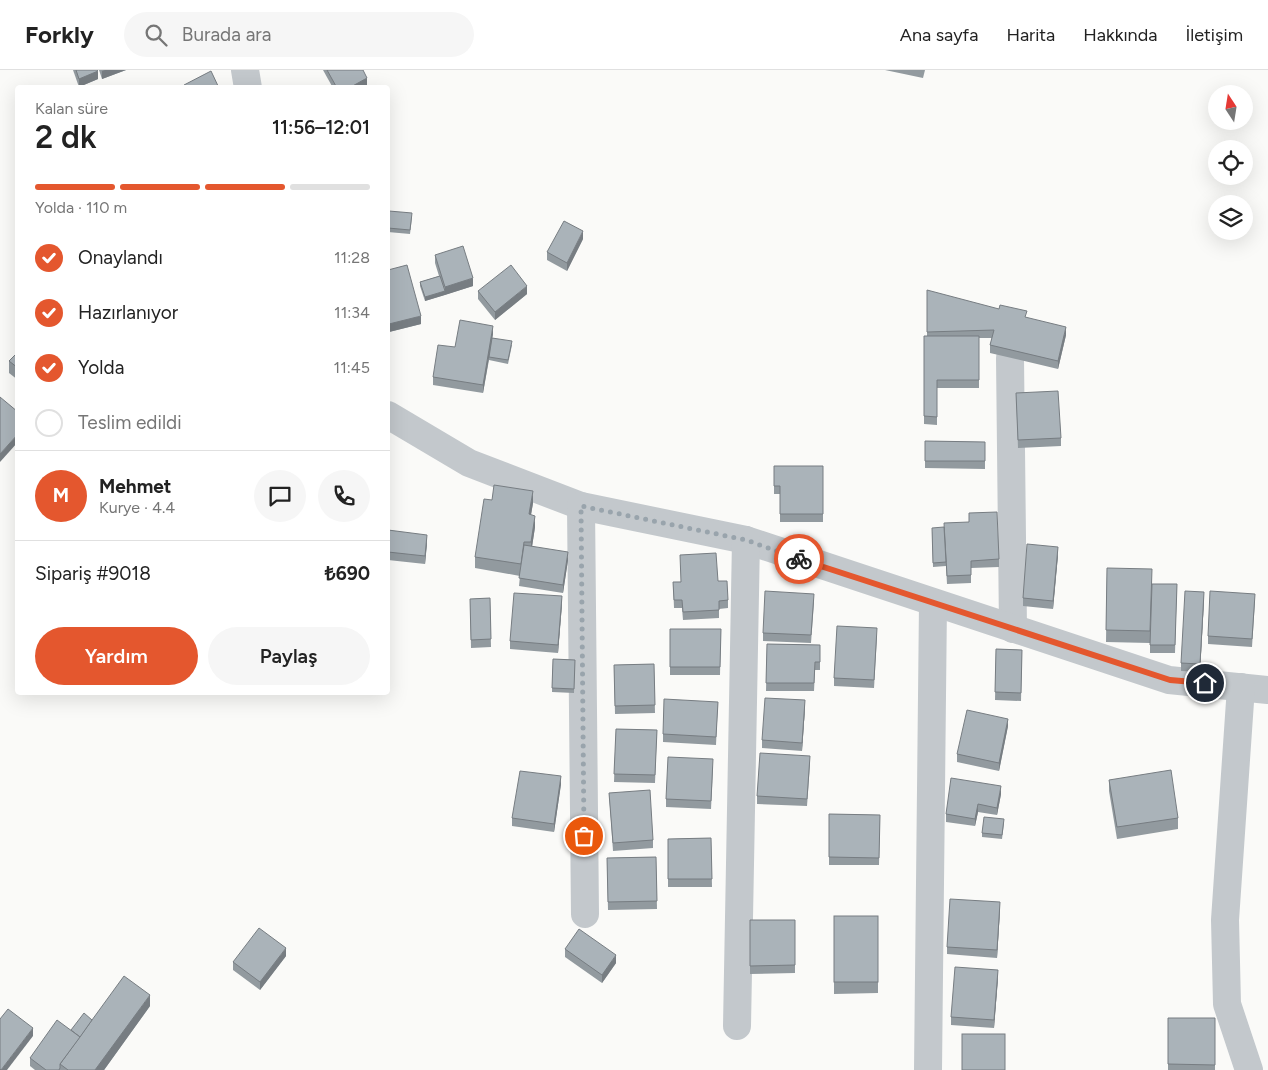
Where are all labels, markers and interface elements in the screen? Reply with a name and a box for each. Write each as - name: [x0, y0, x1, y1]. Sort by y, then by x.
- search box: [124, 12, 474, 57]
- text: Forkly: [25, 20, 94, 49]
- icon: search: [142, 21, 170, 49]
- text: Burada ara: [182, 23, 271, 46]
- text: Ana sayfa: [900, 24, 978, 46]
- text: Harita: [1006, 24, 1055, 46]
- text: Hakkında: [1083, 24, 1157, 46]
- text: İletişim: [1185, 24, 1243, 46]
- north arrow: [1208, 85, 1252, 130]
- map controls: [1208, 85, 1253, 240]
- text: Kalan süre: [35, 99, 108, 118]
- text: 11:56–12:01: [272, 116, 370, 139]
- text: 2 dk: [35, 118, 96, 156]
- button: locate: [1208, 140, 1253, 185]
- button: layers: [1208, 195, 1253, 240]
- text: Yolda · 110 m: [35, 198, 127, 217]
- icon: check: [35, 244, 63, 272]
- text: Onaylandı: [78, 246, 163, 269]
- text: 11:28: [334, 248, 370, 267]
- icon: check: [35, 299, 63, 327]
- text: Hazırlanıyor: [78, 301, 178, 324]
- text: 11:34: [334, 303, 370, 322]
- icon: check: [35, 354, 63, 382]
- text: Yolda: [78, 356, 124, 379]
- text: 11:45: [334, 358, 370, 377]
- text: Teslim edildi: [78, 411, 182, 434]
- button: chat: [254, 470, 306, 522]
- button: phone: [318, 470, 370, 522]
- text: Mehmet: [99, 475, 171, 498]
- text: M: [53, 484, 69, 507]
- text: Kurye · 4.4: [99, 498, 175, 517]
- courier: [774, 534, 824, 584]
- icon: bike: [785, 545, 813, 573]
- text: Sipariş #9018: [35, 562, 151, 585]
- text: ₺690: [325, 562, 370, 585]
- button: Yardım: [35, 627, 198, 685]
- button: Paylaş: [208, 627, 370, 685]
- pin: [1184, 662, 1226, 704]
- icon: home: [1191, 669, 1219, 697]
- pin: [563, 815, 605, 857]
- icon: bag: [570, 822, 598, 850]

